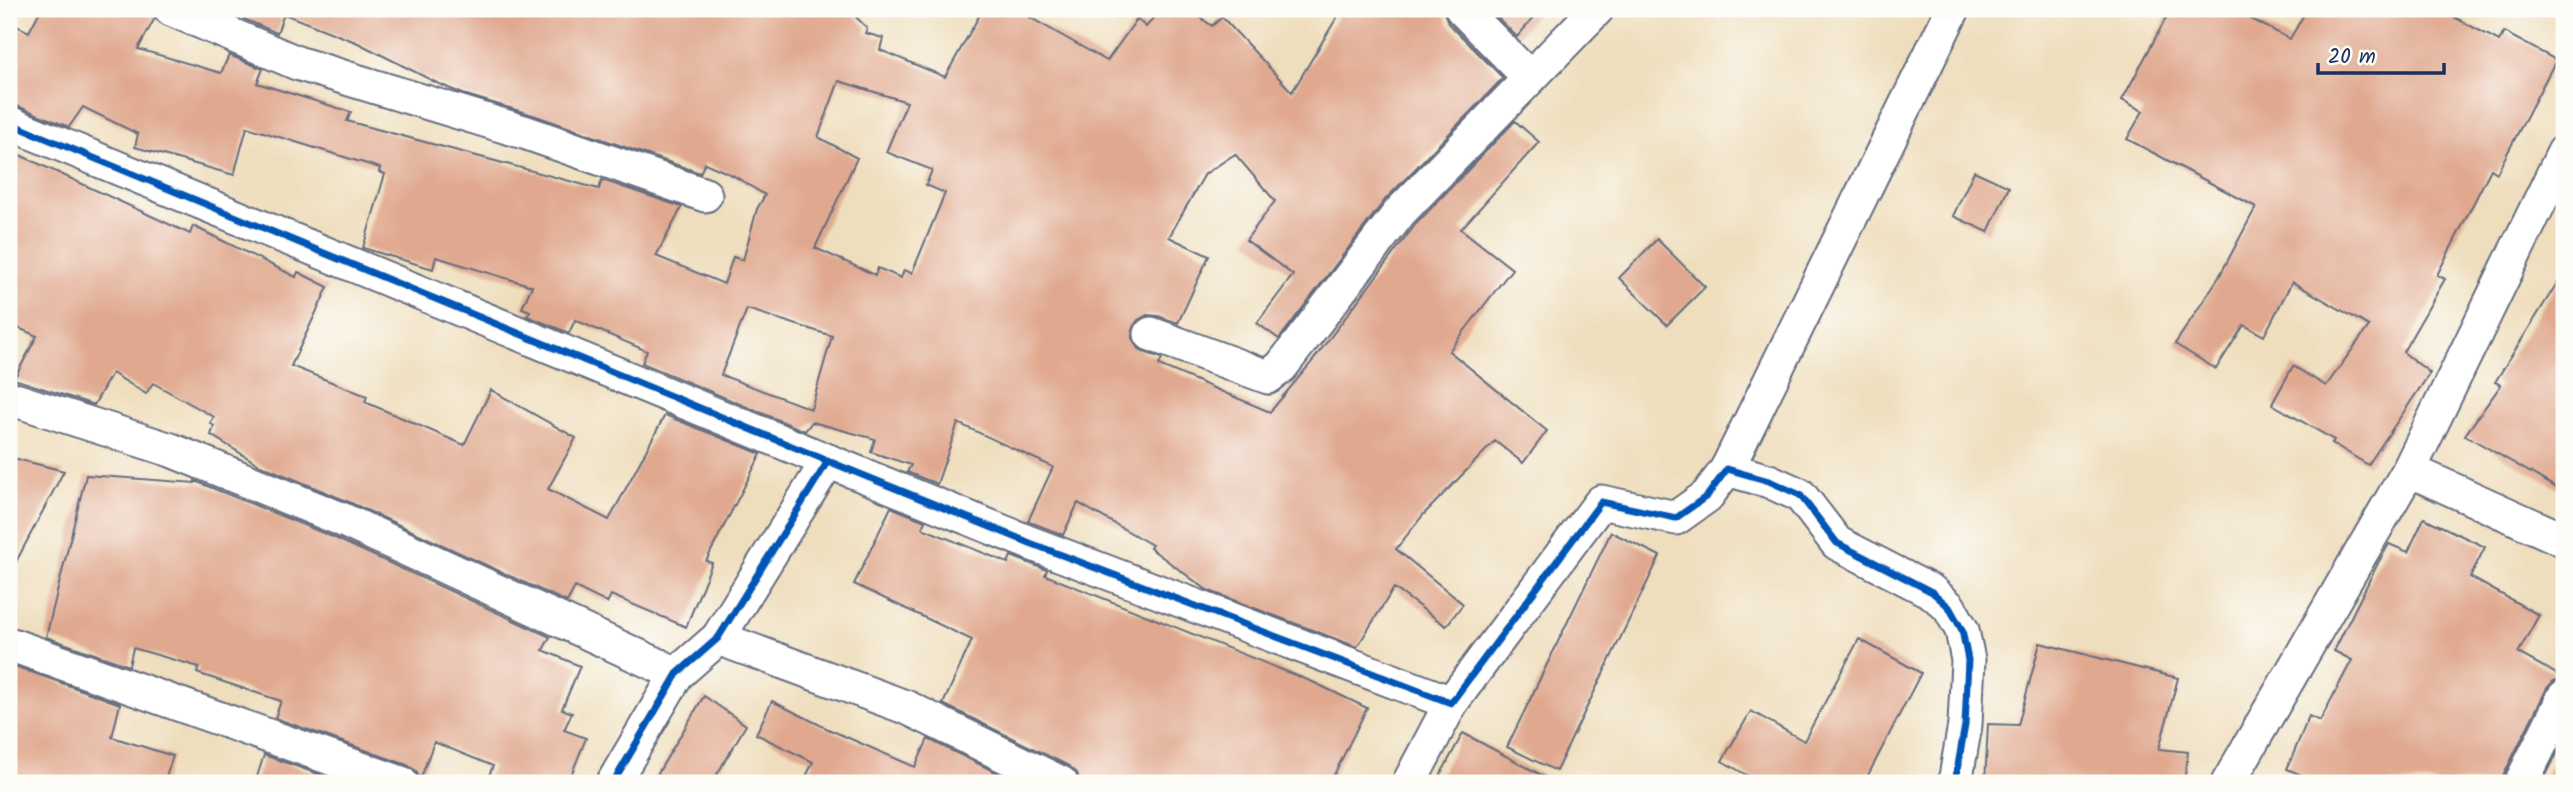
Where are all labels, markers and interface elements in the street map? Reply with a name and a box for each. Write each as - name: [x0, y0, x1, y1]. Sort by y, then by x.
- scale bar: [2318, 32, 2444, 76]
- text: 20 m: [2328, 41, 2376, 74]

